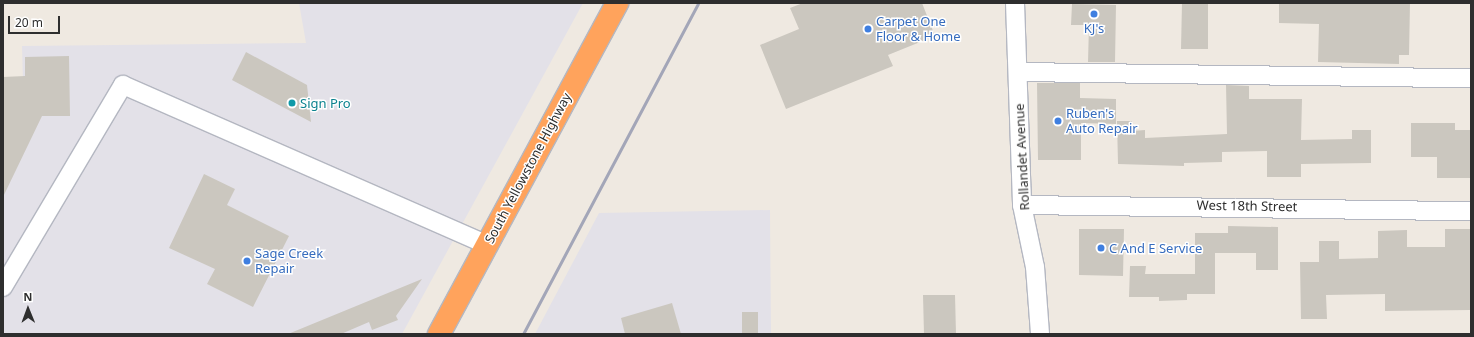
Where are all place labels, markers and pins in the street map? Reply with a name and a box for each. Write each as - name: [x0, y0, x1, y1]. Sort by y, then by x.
- marker: KJ's: [1089, 9, 1099, 19]
- place label: Carpet One Floor & Home: [876, 14, 960, 45]
- place label: KJ's: [1084, 20, 1104, 36]
- marker: Carpet One Floor & Home: [863, 24, 873, 34]
- place label: Sign Pro: [300, 95, 351, 111]
- marker: Sign Pro: [287, 98, 297, 108]
- place label: Ruben's Auto Repair: [1066, 106, 1138, 137]
- marker: Ruben's Auto Repair: [1053, 116, 1063, 126]
- place label: C And E Service: [1109, 240, 1202, 256]
- marker: C And E Service: [1096, 243, 1106, 253]
- place label: Sage Creek Repair: [255, 246, 323, 277]
- marker: Sage Creek Repair: [242, 256, 252, 266]

